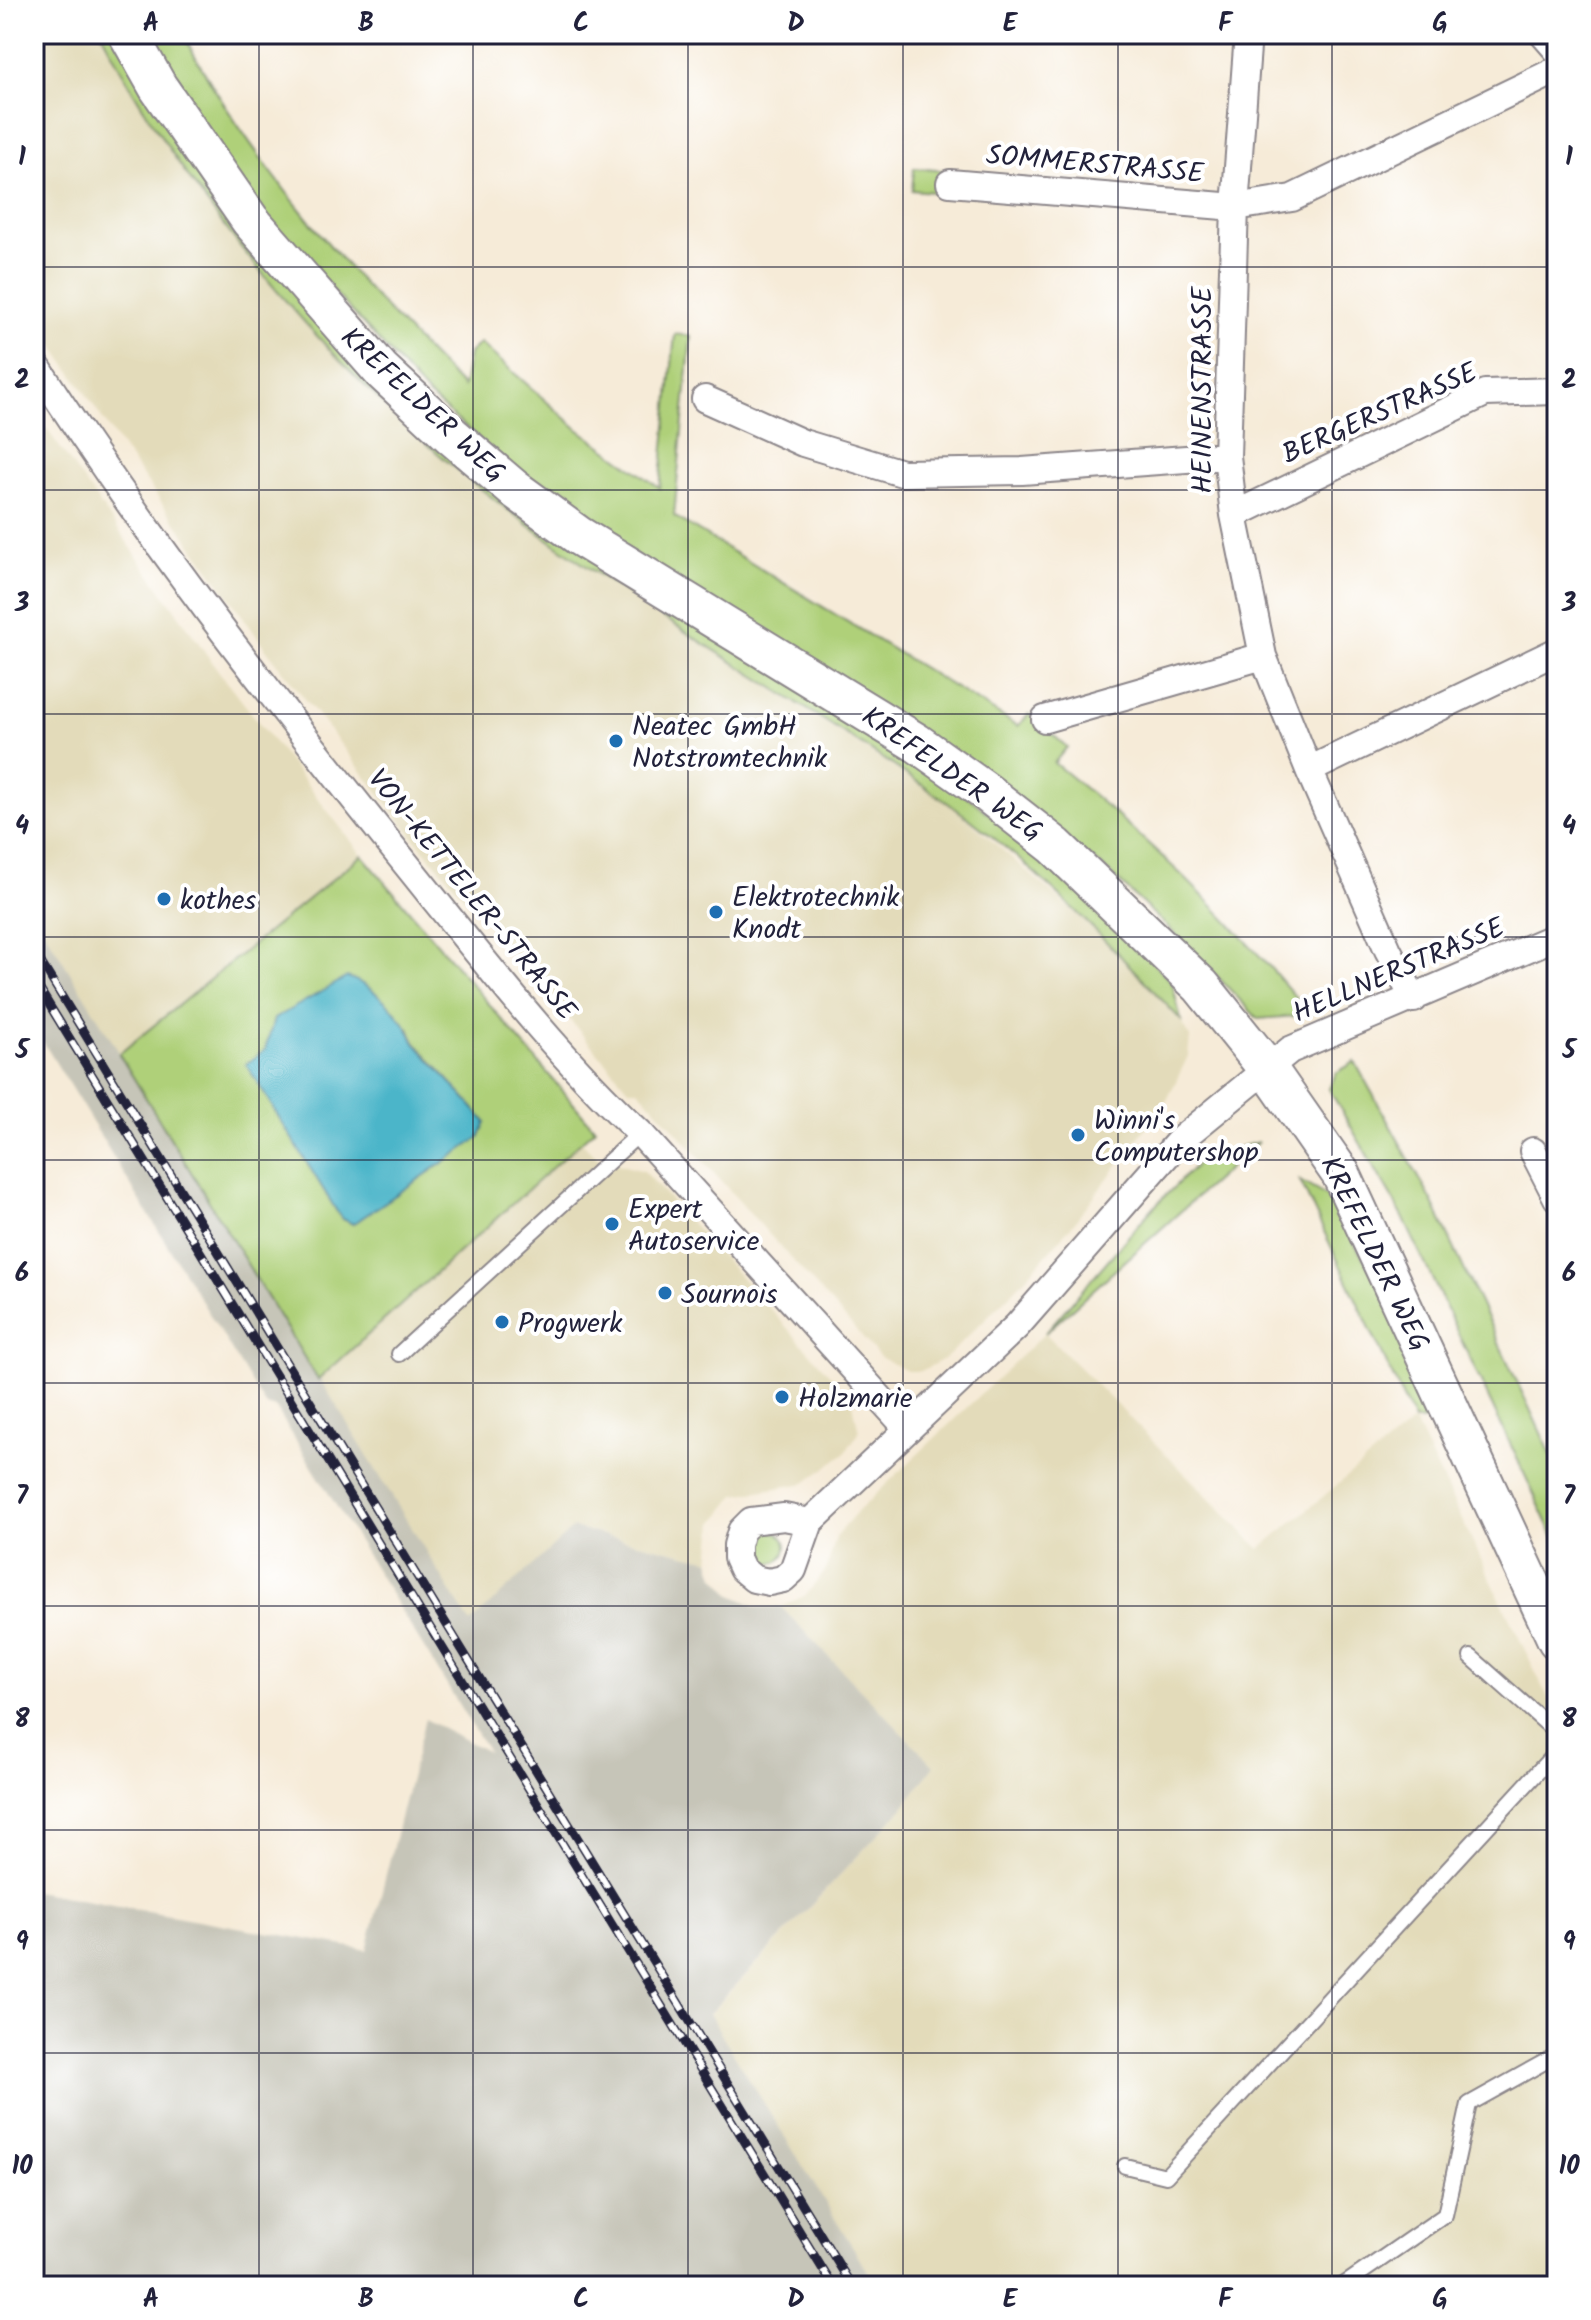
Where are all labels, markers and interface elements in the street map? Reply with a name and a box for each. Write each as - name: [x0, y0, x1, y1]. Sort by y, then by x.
- text: A: [143, 3, 159, 45]
- text: B: [358, 3, 374, 45]
- text: C: [573, 3, 589, 45]
- text: D: [787, 3, 805, 45]
- text: E: [1003, 3, 1019, 45]
- text: F: [1218, 3, 1234, 45]
- text: G: [1432, 3, 1448, 45]
- street label: SOMMERSTRASSE: [984, 134, 1206, 197]
- text: 1: [18, 137, 26, 179]
- text: 1: [1565, 137, 1573, 179]
- street label: HEINENSTRASSE: [1181, 286, 1226, 494]
- street label: KREFELDER WEG: [329, 317, 516, 495]
- street label: BERGERSTRASSE: [1275, 351, 1486, 477]
- text: 2: [14, 360, 30, 402]
- text: 2: [1561, 360, 1577, 402]
- text: 3: [14, 583, 29, 625]
- text: 3: [1561, 583, 1576, 625]
- street label: KREFELDER WEG: [851, 696, 1052, 855]
- place label: Neatec GmbH Notstromtechnik: [632, 705, 828, 782]
- marker: Neatec GmbH Notstromtechnik: [607, 732, 625, 750]
- street label: VON-KETTELER-STRASSE: [355, 760, 588, 1032]
- text: 4: [15, 806, 29, 848]
- text: 4: [1562, 806, 1576, 848]
- place label: Elektrotechnik Knodt: [732, 876, 900, 953]
- place label: kothes: [180, 879, 256, 924]
- marker: kothes: [155, 890, 173, 908]
- marker: Elektrotechnik Knodt: [707, 903, 725, 921]
- street label: HELLNERSTRASSE: [1286, 906, 1513, 1036]
- text: 5: [14, 1030, 30, 1072]
- text: 5: [1561, 1030, 1577, 1072]
- place label: Winni's Computershop: [1094, 1099, 1258, 1176]
- marker: Winni's Computershop: [1069, 1126, 1087, 1144]
- street label: KREFELDER WEG: [1307, 1149, 1441, 1360]
- place label: Expert Autoservice: [628, 1188, 760, 1265]
- marker: Expert Autoservice: [603, 1215, 621, 1233]
- text: 6: [15, 1253, 29, 1295]
- text: 6: [1562, 1253, 1576, 1295]
- place label: Sournois: [681, 1273, 778, 1318]
- marker: Sournois: [656, 1284, 674, 1302]
- place label: Progwerk: [518, 1302, 623, 1347]
- marker: Progwerk: [493, 1313, 511, 1331]
- place label: Holzmarie: [798, 1377, 913, 1422]
- marker: Holzmarie: [773, 1388, 791, 1406]
- text: 7: [16, 1476, 29, 1518]
- text: 7: [1563, 1476, 1576, 1518]
- text: 8: [14, 1699, 30, 1741]
- text: 8: [1561, 1699, 1577, 1741]
- text: 9: [15, 1922, 29, 1964]
- text: 9: [1562, 1922, 1576, 1964]
- text: 10: [11, 2146, 33, 2188]
- text: 10: [1558, 2146, 1580, 2188]
- text: A: [143, 2279, 159, 2320]
- text: B: [358, 2279, 374, 2320]
- text: C: [573, 2279, 589, 2320]
- text: D: [787, 2279, 805, 2320]
- text: E: [1003, 2279, 1019, 2320]
- text: F: [1218, 2279, 1234, 2320]
- text: G: [1432, 2279, 1448, 2320]

